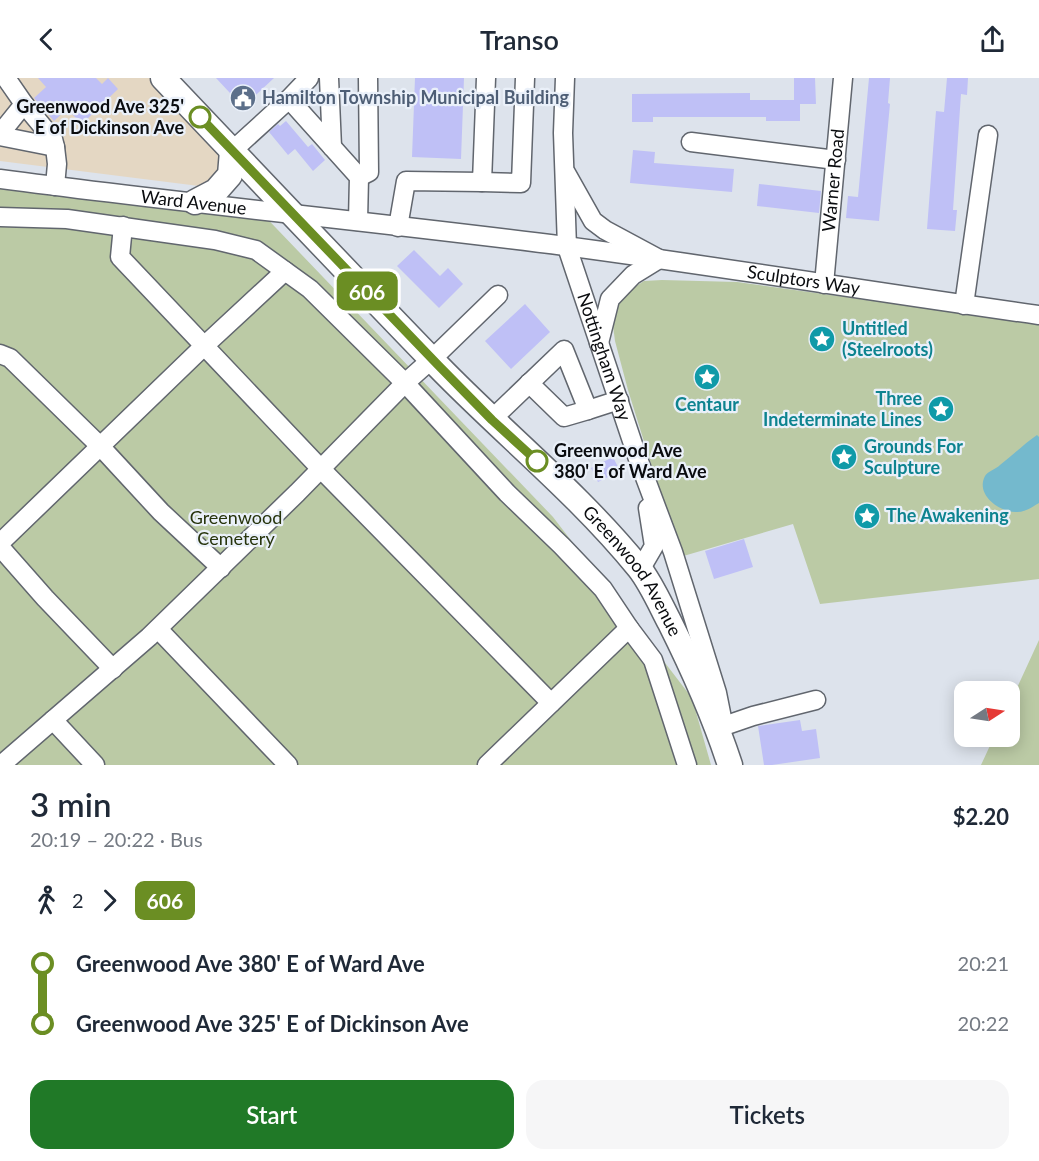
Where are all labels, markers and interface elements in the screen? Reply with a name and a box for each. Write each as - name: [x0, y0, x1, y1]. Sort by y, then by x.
- icon: back: [30, 23, 63, 56]
- text: Transo: [480, 23, 559, 56]
- icon: share: [976, 23, 1009, 56]
- public building icon: Hamilton Township Municipal Building: [228, 83, 258, 113]
- place label: Hamilton Township Municipal Building: [262, 86, 569, 108]
- place label: Greenwood Ave 325' E of Dickinson Ave: [16, 95, 184, 138]
- marker: Greenwood Ave 325' E of Dickinson Ave: [189, 106, 211, 128]
- street label: Warner Road: [817, 128, 848, 233]
- street label: Ward Avenue: [139, 185, 248, 219]
- street label: Sculptors Way: [746, 260, 862, 299]
- line badge: 606: [332, 272, 401, 310]
- text: 606: [349, 279, 385, 304]
- street label: Nottingham Way: [573, 290, 637, 424]
- place label: Untitled (Steelroots): [842, 317, 933, 360]
- place icon: Untitled (Steelroots): [807, 324, 837, 354]
- place icon: Centaur: [692, 362, 722, 392]
- place label: Three Indeterminate Lines: [763, 387, 922, 430]
- place label: Centaur: [675, 393, 739, 415]
- place icon: Three Indeterminate Lines: [926, 394, 956, 424]
- place label: Grounds For Sculpture: [864, 435, 963, 478]
- place label: Greenwood Ave 380' E of Ward Ave: [554, 439, 707, 482]
- place icon: Grounds For Sculpture: [829, 442, 859, 472]
- marker: Greenwood Ave 380' E of Ward Ave: [526, 450, 548, 472]
- street label: Greenwood Avenue: [579, 501, 687, 640]
- place icon: The Awakening: [852, 501, 882, 531]
- place label: The Awakening: [886, 504, 1009, 526]
- park label: Greenwood Cemetery: [190, 506, 282, 549]
- north arrow: [954, 681, 1020, 747]
- map controls: [954, 681, 1020, 747]
- text: 3 min: [30, 784, 111, 824]
- text: $2.20: [953, 803, 1009, 830]
- text: 20:19 – 20:22 · Bus: [30, 827, 203, 851]
- icon: walk: [30, 884, 63, 917]
- icon: forward: [93, 884, 126, 917]
- text: 2: [72, 888, 84, 912]
- text: 606: [147, 888, 183, 913]
- text: Greenwood Ave 380' E of Ward Ave: [76, 950, 425, 977]
- text: 20:21: [958, 951, 1009, 975]
- text: Greenwood Ave 325' E of Dickinson Ave: [76, 1010, 469, 1037]
- text: 20:22: [958, 1011, 1009, 1035]
- button: Start: [30, 1080, 514, 1149]
- button: Tickets: [526, 1080, 1009, 1149]

